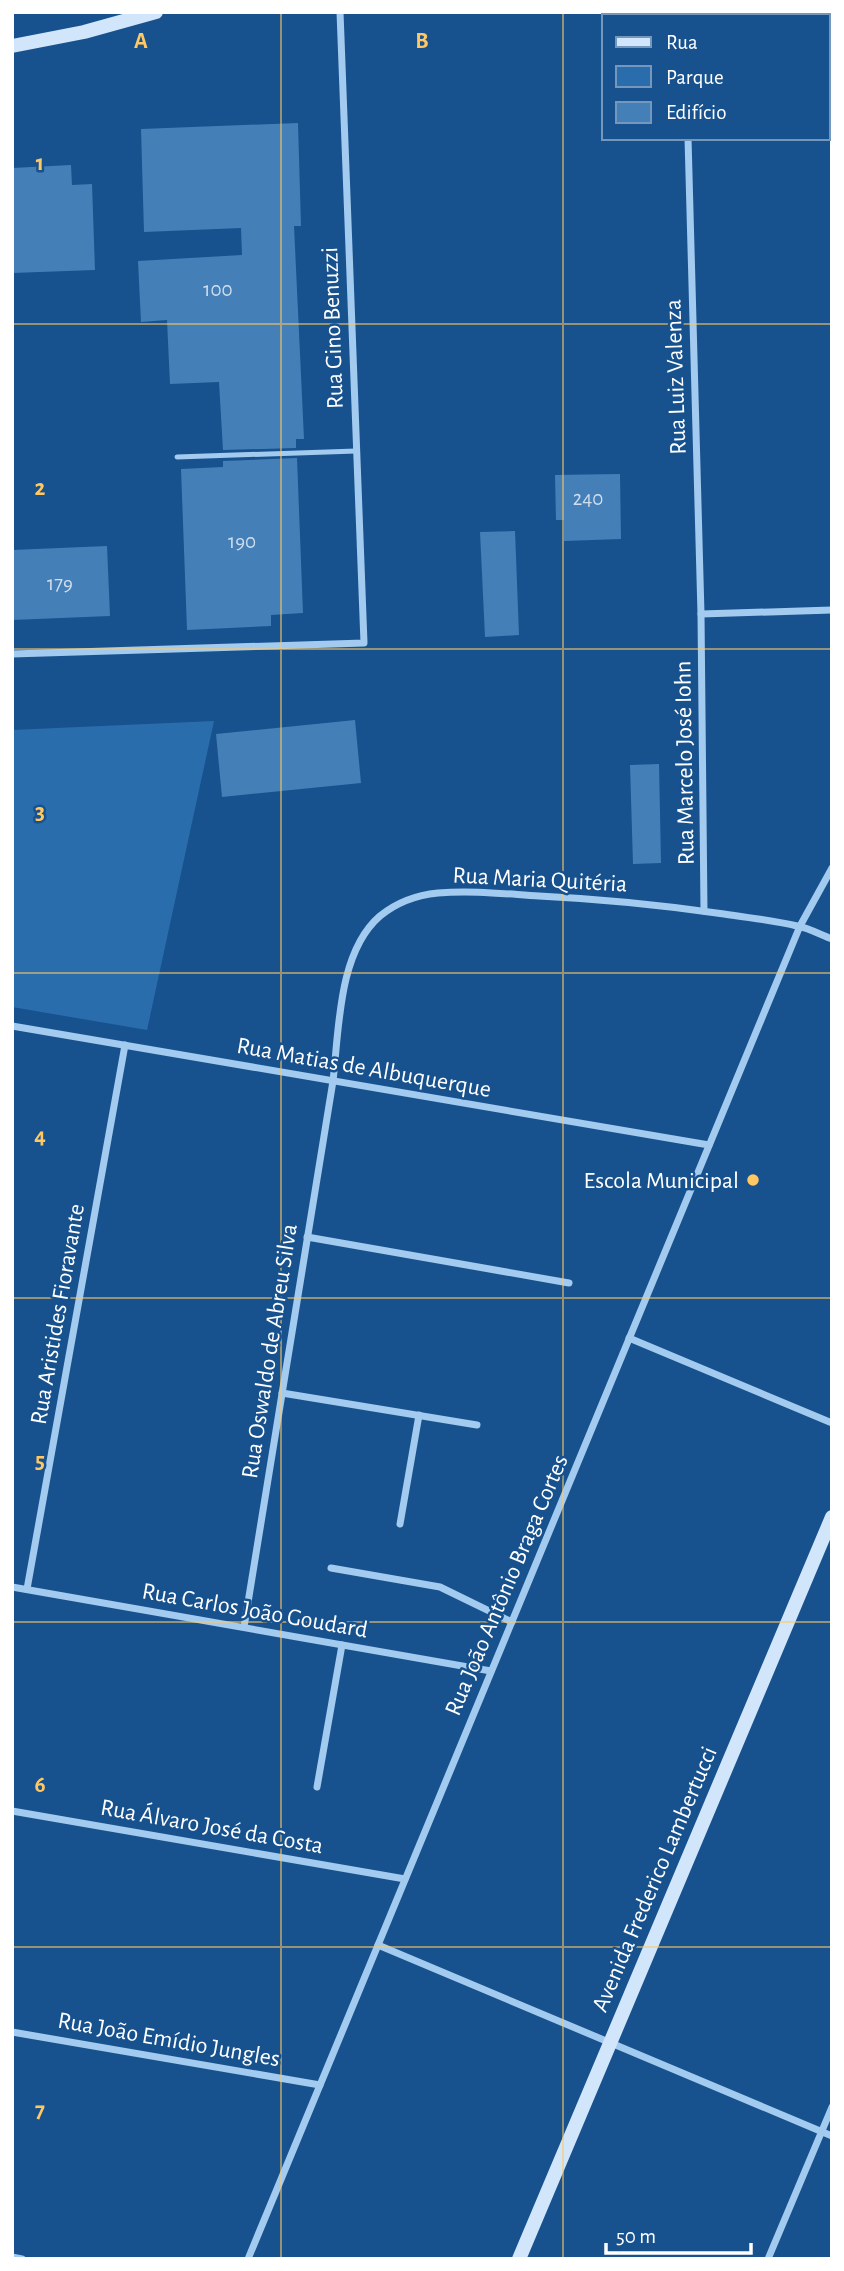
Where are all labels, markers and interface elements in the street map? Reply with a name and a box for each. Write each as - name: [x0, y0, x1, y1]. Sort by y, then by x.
- legend: [602, 14, 830, 140]
- text: A: [134, 30, 148, 53]
- text: B: [415, 30, 429, 53]
- text: Rua: [666, 32, 698, 53]
- text: Parque: [666, 67, 724, 88]
- text: Edifício: [666, 102, 726, 123]
- text: 1: [36, 152, 44, 175]
- street label: Rua Gino Benuzzi: [318, 246, 348, 410]
- house number: 100: [203, 279, 233, 300]
- street label: Rua Luiz Valenza: [661, 299, 691, 455]
- text: 2: [35, 477, 46, 500]
- house number: 240: [573, 488, 603, 509]
- house number: 190: [228, 531, 256, 552]
- house number: 179: [47, 573, 73, 594]
- street label: Rua Marcelo José Iohn: [671, 661, 699, 865]
- text: 3: [35, 801, 45, 824]
- street label: Rua Maria Quitéria: [452, 863, 628, 897]
- street label: Rua Matias de Albuquerque: [235, 1034, 493, 1102]
- text: 4: [34, 1125, 46, 1148]
- place label: Escola Municipal: [584, 1169, 739, 1193]
- marker: Escola Municipal: [745, 1172, 761, 1188]
- street label: Rua Aristides Fioravante: [27, 1202, 89, 1426]
- street label: Rua Oswaldo de Abreu Silva: [238, 1222, 302, 1480]
- text: 5: [35, 1450, 45, 1473]
- street label: Rua João Antônio Braga Cortes: [441, 1451, 573, 1719]
- street label: Rua Carlos João Goudard: [140, 1579, 370, 1643]
- street label: Avenida Frederico Lambertucci: [588, 1743, 722, 2016]
- text: 6: [34, 1774, 46, 1797]
- street label: Rua Álvaro José da Costa: [99, 1794, 325, 1858]
- street label: Rua João Emídio Jungles: [56, 2009, 282, 2071]
- text: 7: [35, 2099, 45, 2122]
- scale bar: [606, 2212, 751, 2256]
- text: 50 m: [616, 2226, 656, 2247]

